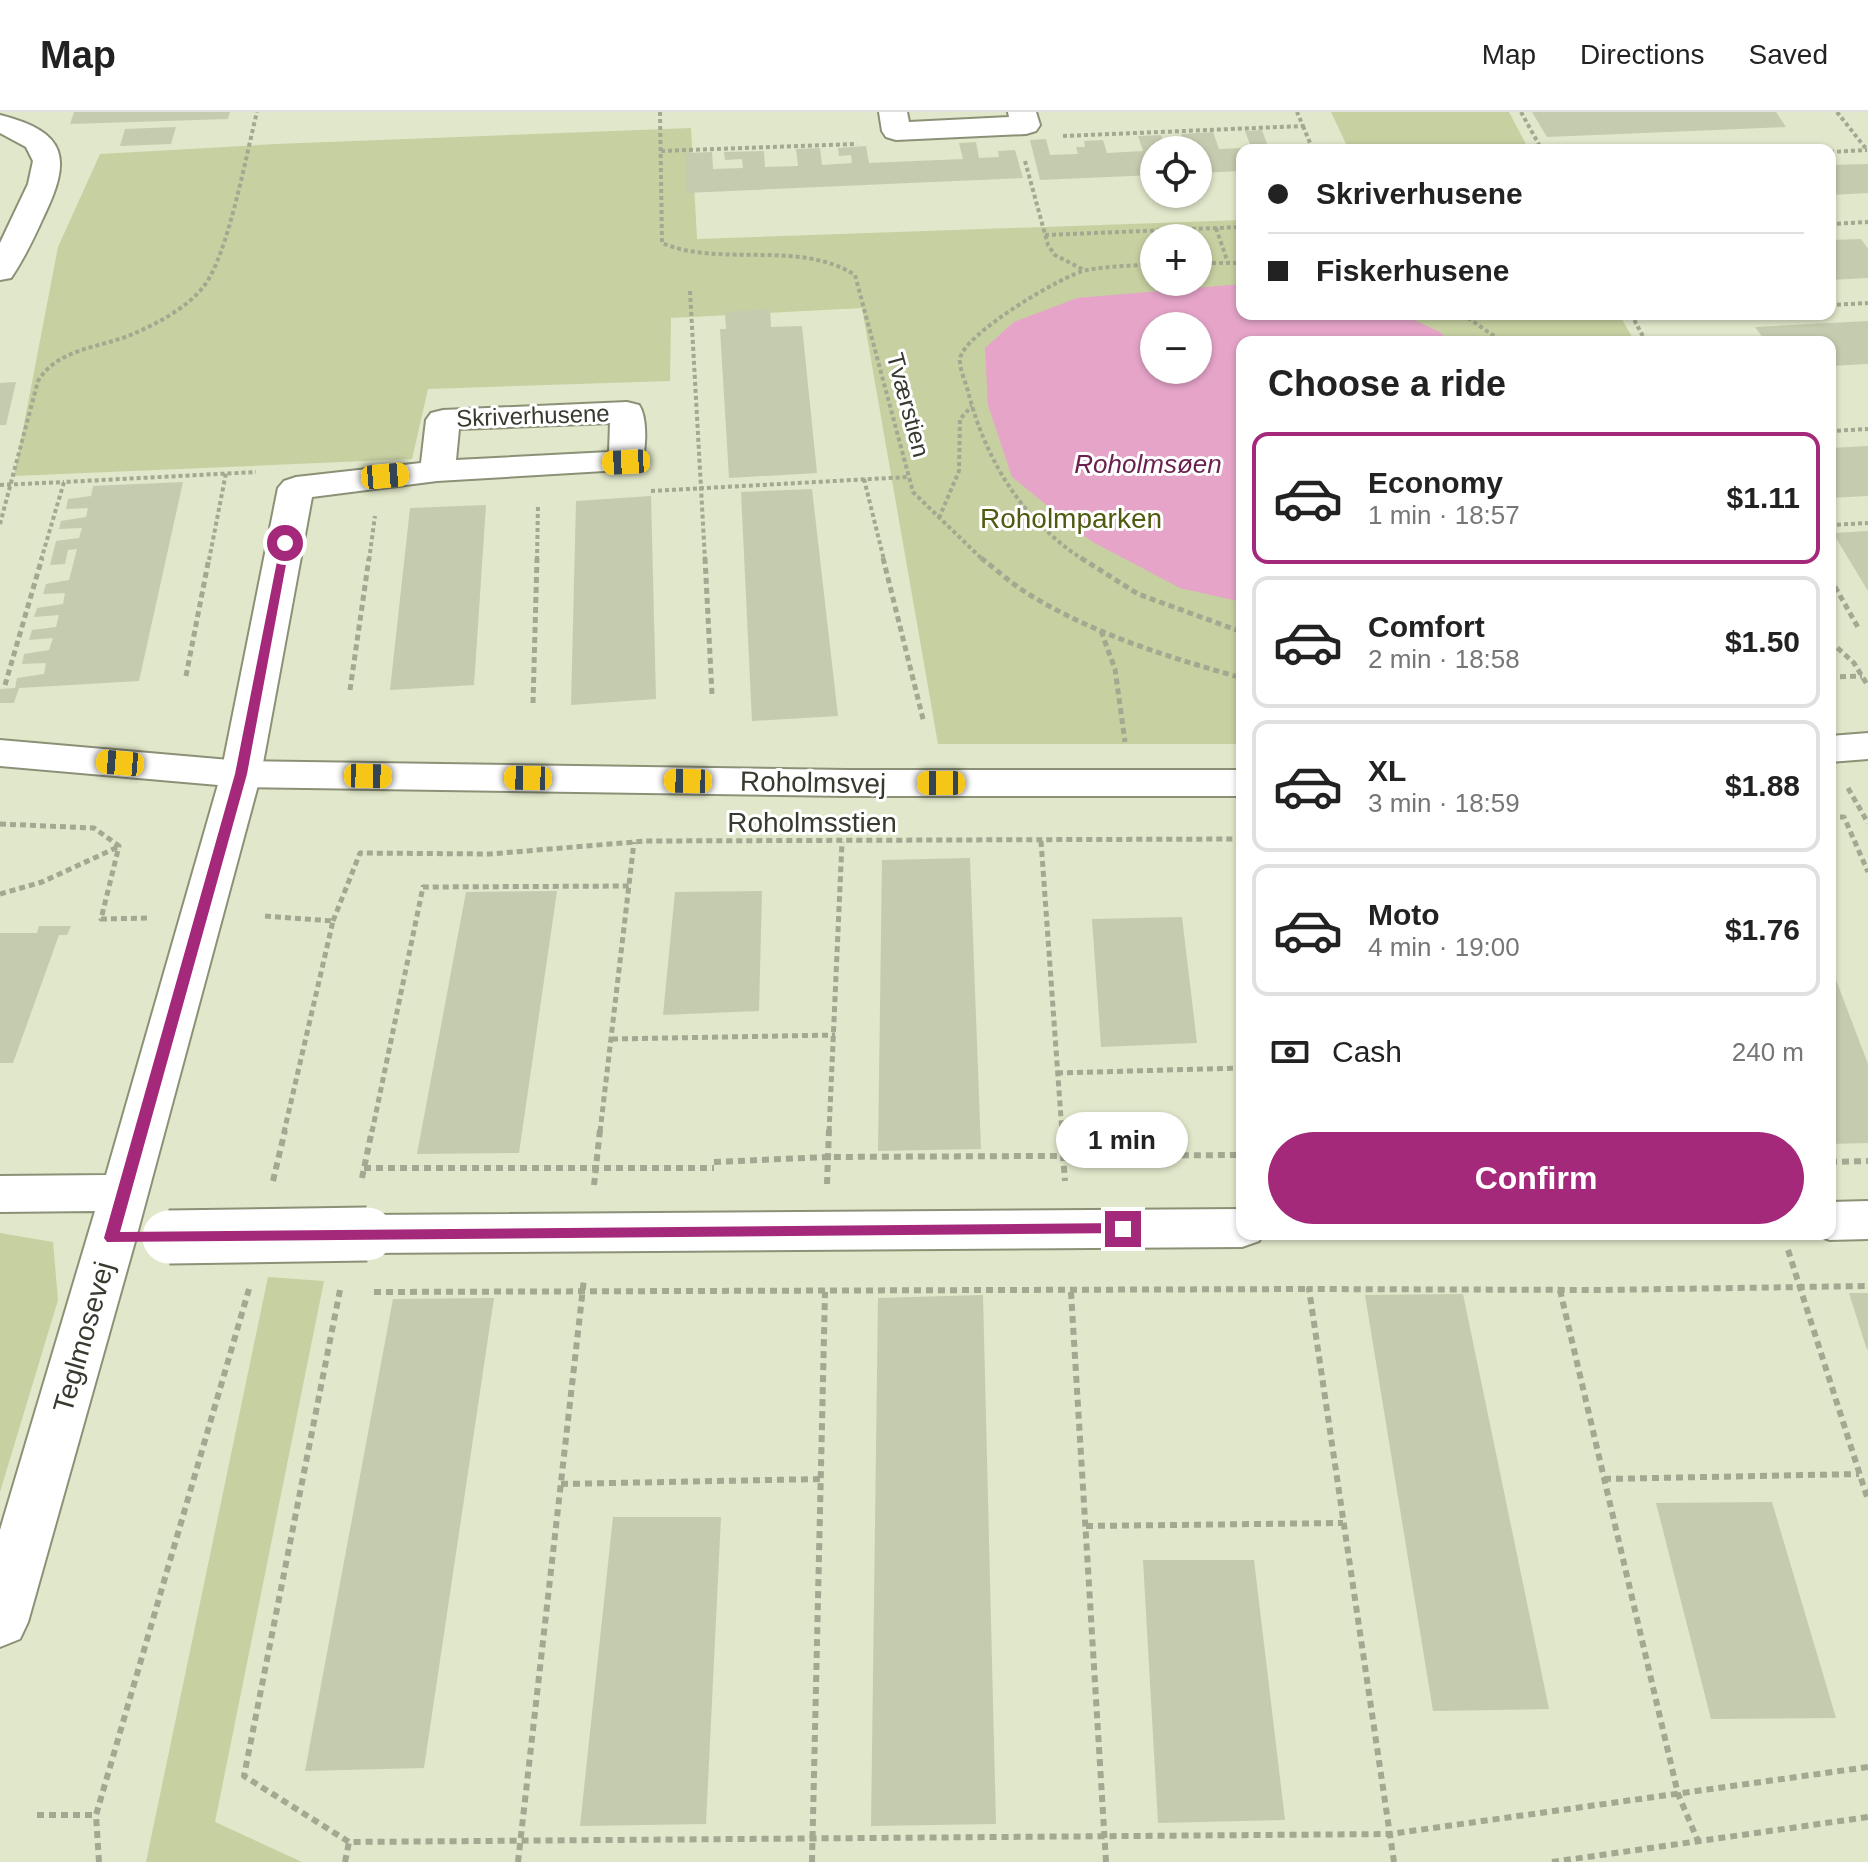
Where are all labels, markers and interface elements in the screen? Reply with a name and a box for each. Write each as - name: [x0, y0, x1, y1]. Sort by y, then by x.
- text: Map: [40, 34, 116, 76]
- text: Map: [1482, 39, 1536, 70]
- text: Directions: [1580, 39, 1705, 70]
- text: Saved: [1749, 39, 1828, 70]
- map controls: [1140, 136, 1212, 384]
- button: locate: [1140, 136, 1212, 208]
- text: Skriverhusene: [1316, 177, 1523, 210]
- button: +: [1140, 224, 1212, 296]
- text: Fiskerhusene: [1316, 254, 1509, 287]
- button: −: [1140, 312, 1212, 384]
- street label: Tværstien: [882, 350, 935, 460]
- text: Choose a ride: [1268, 363, 1506, 404]
- street label: Skriverhusene: [456, 399, 610, 432]
- car: [601, 449, 651, 475]
- water label: Roholmsøen: [1074, 449, 1222, 479]
- car: [360, 462, 410, 490]
- icon: car: [1272, 462, 1344, 534]
- text: Economy: [1368, 466, 1503, 499]
- text: $1.11: [1727, 481, 1800, 514]
- text: 1 min · 18:57: [1368, 500, 1520, 530]
- park label: Roholmparken: [980, 503, 1162, 534]
- route start: [267, 525, 303, 561]
- icon: car: [1272, 606, 1344, 678]
- text: Comfort: [1368, 610, 1485, 643]
- text: $1.50: [1725, 625, 1800, 658]
- text: 2 min · 18:58: [1368, 644, 1520, 674]
- car: [95, 749, 145, 777]
- icon: car: [1272, 750, 1344, 822]
- text: XL: [1368, 754, 1406, 787]
- car: [344, 764, 392, 788]
- car: [504, 766, 552, 790]
- street label: Roholmsvej: [740, 766, 886, 799]
- car: [664, 769, 712, 793]
- text: $1.88: [1725, 769, 1800, 802]
- car: [917, 771, 965, 795]
- text: 3 min · 18:59: [1368, 788, 1520, 818]
- street label: Roholmsstien: [727, 807, 897, 838]
- icon: car: [1272, 894, 1344, 966]
- text: Moto: [1368, 898, 1440, 931]
- text: $1.76: [1725, 913, 1800, 946]
- text: 4 min · 19:00: [1368, 932, 1520, 962]
- icon: cash: [1268, 1030, 1312, 1074]
- text: Cash: [1332, 1035, 1402, 1068]
- text: 240 m: [1732, 1037, 1804, 1067]
- callout: 1 min: [1057, 1113, 1189, 1169]
- text: 1 min: [1088, 1125, 1156, 1155]
- button: Confirm: [1268, 1132, 1804, 1224]
- route end: [1105, 1211, 1141, 1247]
- street label: Teglmosevej: [47, 1258, 120, 1416]

